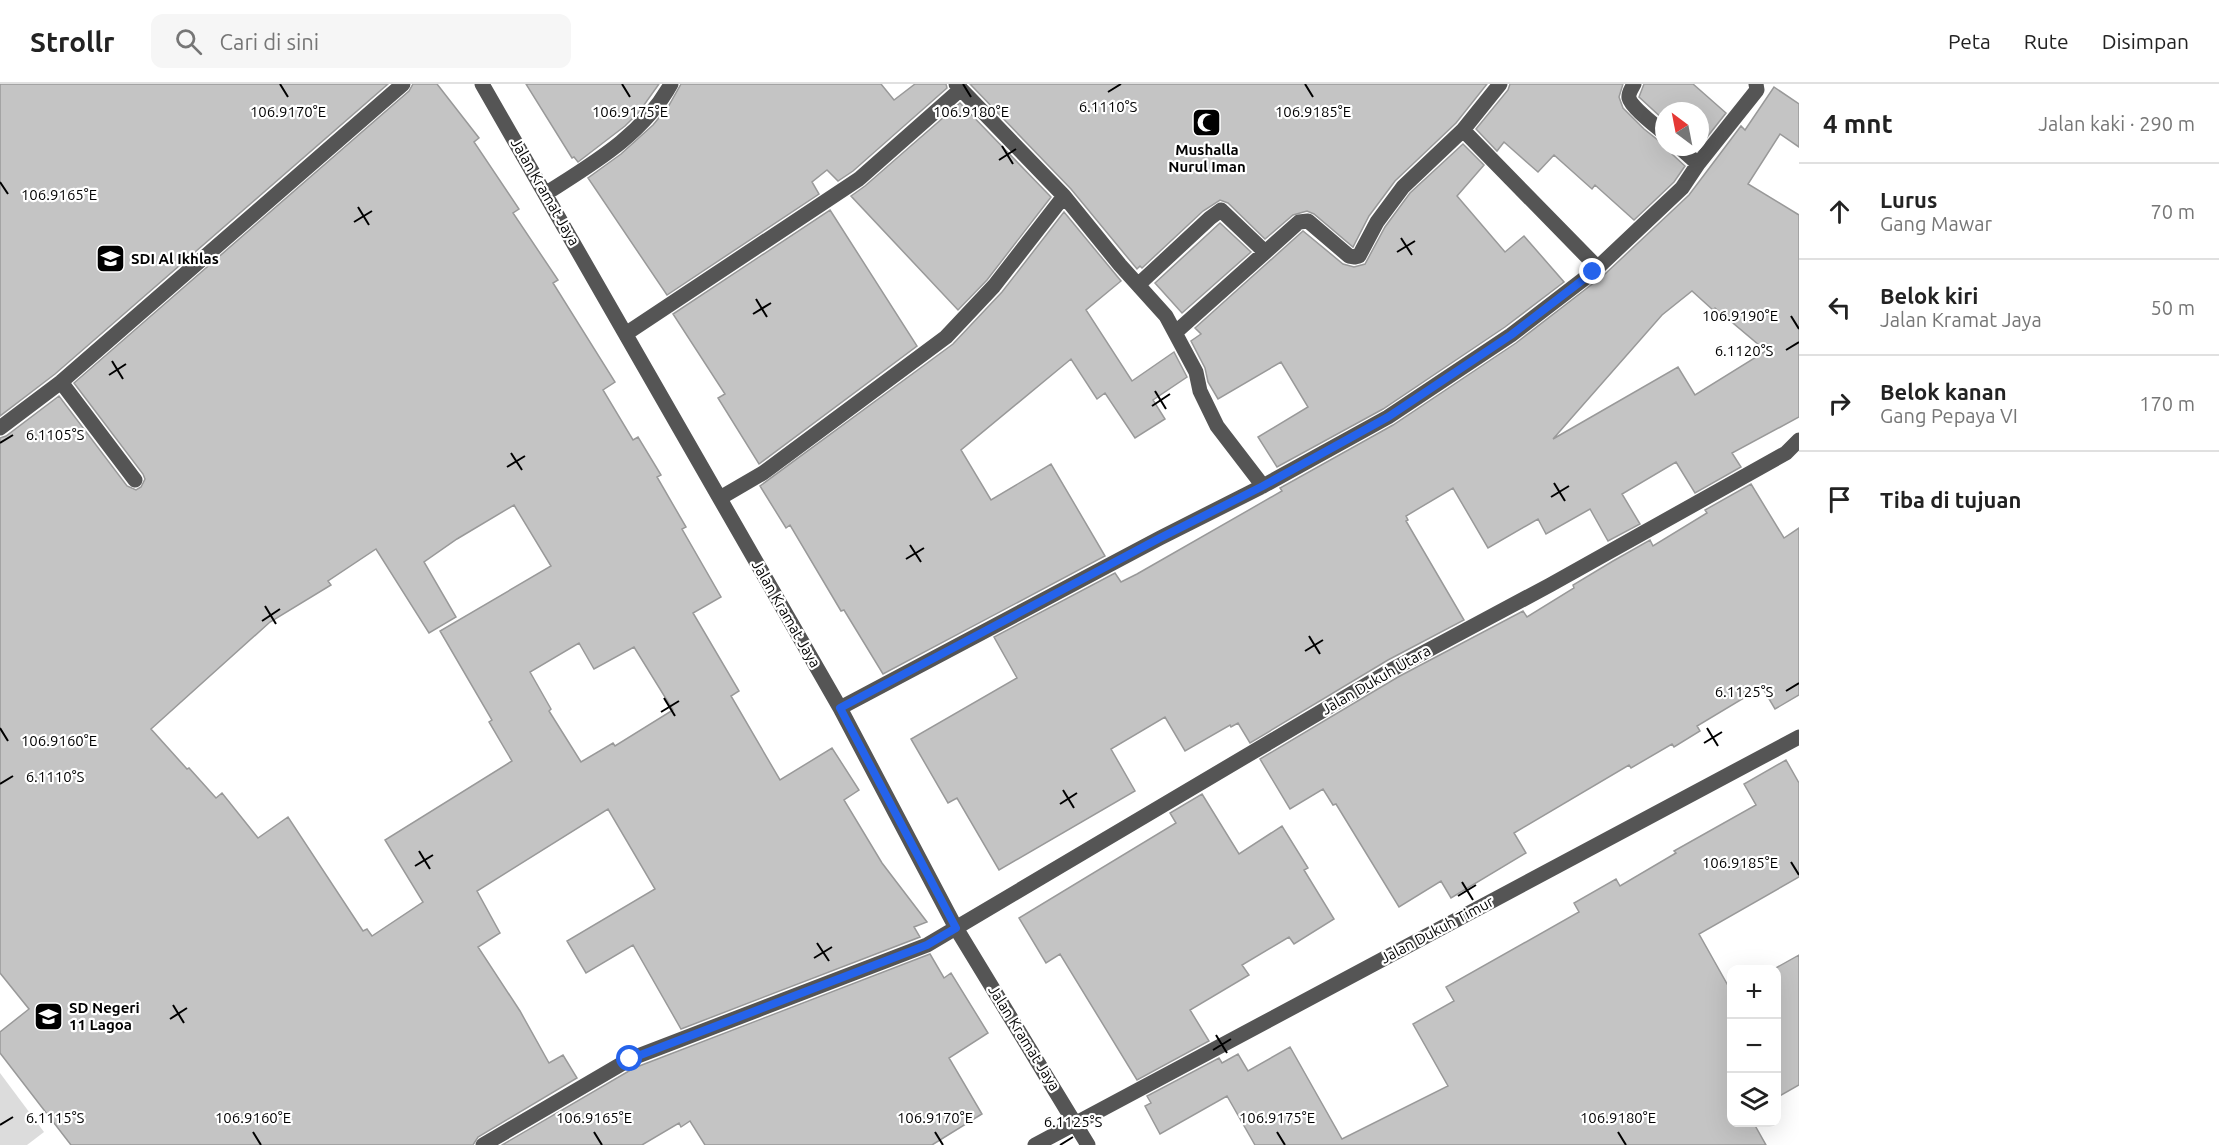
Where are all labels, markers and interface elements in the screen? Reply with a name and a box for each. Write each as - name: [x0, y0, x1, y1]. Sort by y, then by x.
- search box: [151, 14, 571, 68]
- icon: search: [172, 25, 205, 58]
- text: Strollr: [30, 26, 115, 57]
- text: Cari di sini: [220, 29, 319, 54]
- text: Peta: [1948, 29, 1991, 53]
- text: Rute: [2024, 29, 2069, 53]
- text: Disimpan: [2102, 29, 2189, 53]
- text: 6.1110°S: [1079, 98, 1137, 115]
- north arrow: [1655, 102, 1709, 156]
- text: 106.9170°E: [250, 103, 326, 120]
- text: 106.9175°E: [592, 103, 668, 120]
- text: 106.9180°E: [933, 103, 1009, 120]
- text: 106.9185°E: [1275, 103, 1351, 120]
- mosque icon: Mushalla Nurul Iman: [1191, 107, 1223, 139]
- text: 4 mnt: [1823, 109, 1893, 138]
- text: Jalan kaki · 290 m: [2038, 112, 2195, 135]
- street label: Jalan Kramat Jaya: [508, 135, 583, 249]
- place label: Mushalla Nurul Iman: [1168, 141, 1246, 175]
- text: 106.9165°E: [21, 186, 97, 203]
- text: Lurus: [1880, 187, 1937, 212]
- icon: ahead: [1823, 195, 1856, 228]
- text: 70 m: [2151, 200, 2195, 223]
- text: Gang Mawar: [1880, 212, 1992, 235]
- school or university icon: SDI Al Ikhlas: [94, 243, 126, 275]
- place label: SDI Al Ikhlas: [131, 250, 219, 267]
- route end: [1579, 258, 1605, 284]
- text: Belok kiri: [1880, 283, 1978, 308]
- icon: left: [1823, 291, 1856, 324]
- text: 50 m: [2151, 296, 2195, 319]
- text: 106.9190°E: [1702, 307, 1778, 324]
- text: Jalan Kramat Jaya: [1880, 308, 2042, 331]
- text: 6.1120°S: [1715, 342, 1773, 359]
- text: Belok kanan: [1880, 379, 2007, 404]
- icon: right: [1823, 387, 1856, 420]
- text: 170 m: [2139, 392, 2195, 415]
- text: Gang Pepaya VI: [1880, 404, 2018, 427]
- text: 6.1105°S: [26, 426, 84, 443]
- icon: arrive: [1823, 483, 1856, 516]
- text: Tiba di tujuan: [1880, 487, 2021, 512]
- street label: Jalan Kramat Jaya: [749, 557, 824, 671]
- street label: Jalan Dukuh Utara: [1318, 641, 1433, 718]
- text: 6.1125°S: [1715, 683, 1773, 700]
- text: 106.9160°E: [21, 732, 97, 749]
- text: 6.1110°S: [26, 768, 84, 785]
- text: 106.9185°E: [1702, 854, 1778, 871]
- street label: Jalan Dukuh Timur: [1377, 892, 1496, 967]
- map controls: [1727, 965, 1781, 1127]
- button: +: [1727, 965, 1781, 1019]
- street label: Jalan Kramat Jaya: [985, 982, 1064, 1094]
- place label: SD Negeri 11 Lagoa: [69, 999, 140, 1033]
- school or university icon: SD Negeri 11 Lagoa: [32, 1001, 64, 1033]
- button: −: [1727, 1019, 1781, 1073]
- route start: [616, 1045, 642, 1071]
- button: layers: [1727, 1073, 1781, 1127]
- text: 6.1115°S: [26, 1109, 84, 1126]
- text: 106.9160°E: [215, 1109, 291, 1126]
- text: 106.9165°E: [556, 1109, 632, 1126]
- text: 106.9170°E: [897, 1109, 973, 1126]
- text: 106.9175°E: [1239, 1109, 1315, 1126]
- text: 106.9180°E: [1580, 1109, 1656, 1126]
- text: 6.1125°S: [1044, 1113, 1102, 1130]

